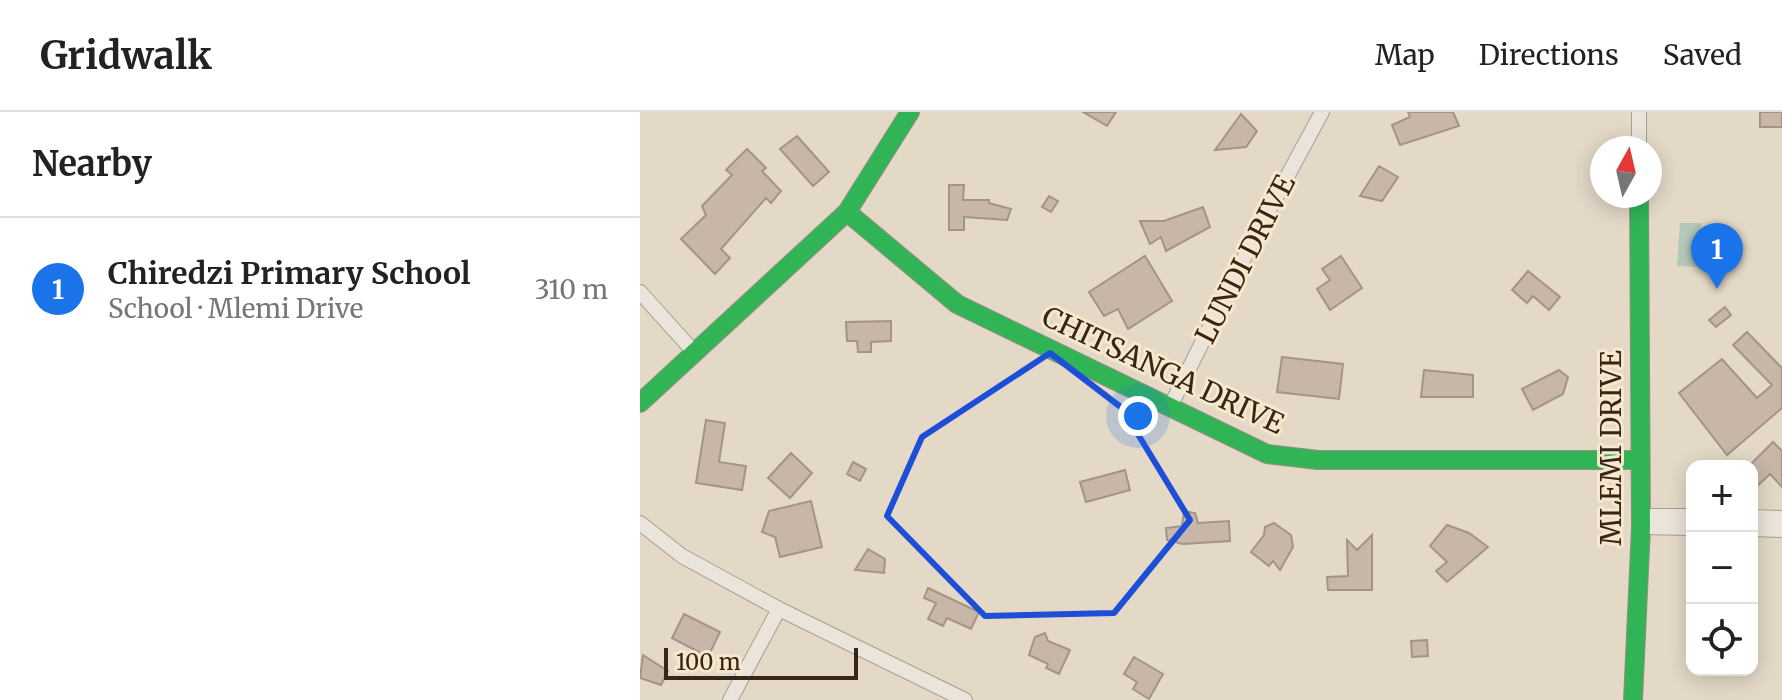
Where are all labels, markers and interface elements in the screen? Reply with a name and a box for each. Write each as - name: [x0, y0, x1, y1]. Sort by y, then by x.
- text: Gridwalk: [40, 32, 212, 79]
- text: Map: [1375, 37, 1435, 73]
- text: Directions: [1479, 37, 1619, 73]
- text: Saved: [1663, 37, 1742, 73]
- north arrow: [1590, 136, 1662, 208]
- text: Nearby: [32, 143, 152, 185]
- street label: LUNDI DRIVE: [1187, 169, 1303, 349]
- pin: 1: [1691, 223, 1743, 289]
- text: Chiredzi Primary School: [108, 254, 470, 292]
- text: 1: [52, 273, 64, 306]
- text: 310 m: [535, 273, 608, 306]
- text: School · Mlemi Drive: [108, 292, 363, 325]
- street label: CHITSANGA DRIVE: [1036, 298, 1290, 442]
- street label: MLEMI DRIVE: [1593, 350, 1629, 546]
- your location: [1118, 396, 1158, 436]
- map controls: [1686, 460, 1758, 676]
- button: +: [1686, 460, 1758, 532]
- button: −: [1686, 532, 1758, 604]
- button: locate: [1686, 604, 1758, 676]
- scale bar: [664, 644, 858, 680]
- text: 100 m: [676, 648, 741, 676]

